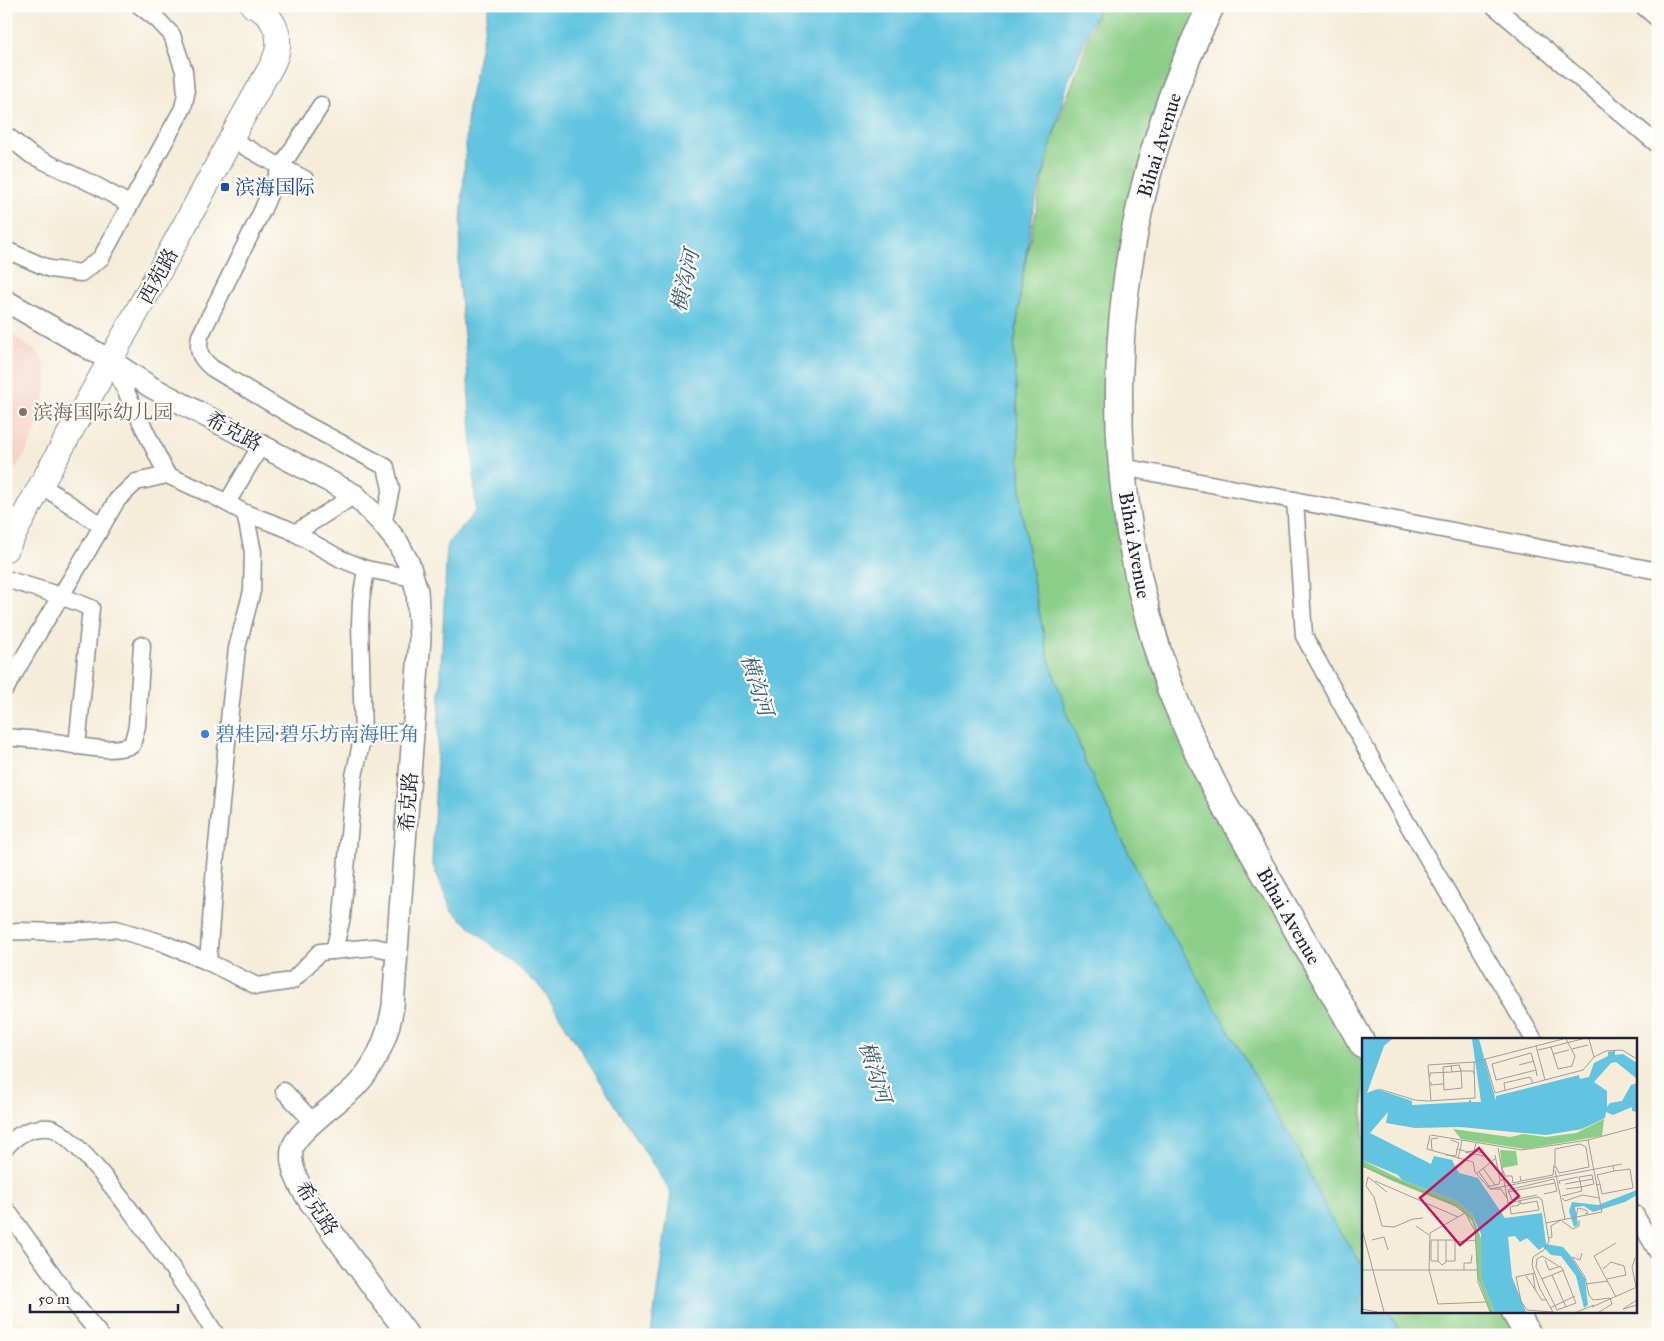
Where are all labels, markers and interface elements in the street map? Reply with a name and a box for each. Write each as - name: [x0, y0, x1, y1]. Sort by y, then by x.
- street label: Bihai Avenue: [1132, 90, 1186, 200]
- place label: 滨海国际: [235, 175, 315, 199]
- marker: 滨海国际: [219, 181, 231, 193]
- water label: 横沟河: [665, 243, 706, 315]
- street label: 西苑路: [133, 244, 183, 308]
- place label: 滨海国际幼儿园: [33, 400, 173, 424]
- marker: 滨海国际幼儿园: [17, 406, 29, 418]
- street label: 希克路: [202, 406, 266, 456]
- street label: Bihai Avenue: [1114, 490, 1156, 600]
- water label: 横沟河: [735, 651, 780, 723]
- place label: 碧桂园·碧乐坊南海旺角: [215, 722, 419, 746]
- marker: 碧桂园·碧乐坊南海旺角: [199, 728, 211, 740]
- street label: 希克路: [394, 771, 422, 833]
- street label: Bihai Avenue: [1252, 863, 1326, 969]
- water label: 横沟河: [853, 1038, 898, 1110]
- inset map: [1362, 1038, 1636, 1314]
- street label: 希克路: [291, 1176, 343, 1240]
- scale bar: [30, 1281, 178, 1313]
- text: 50 m: [38, 1290, 70, 1308]

